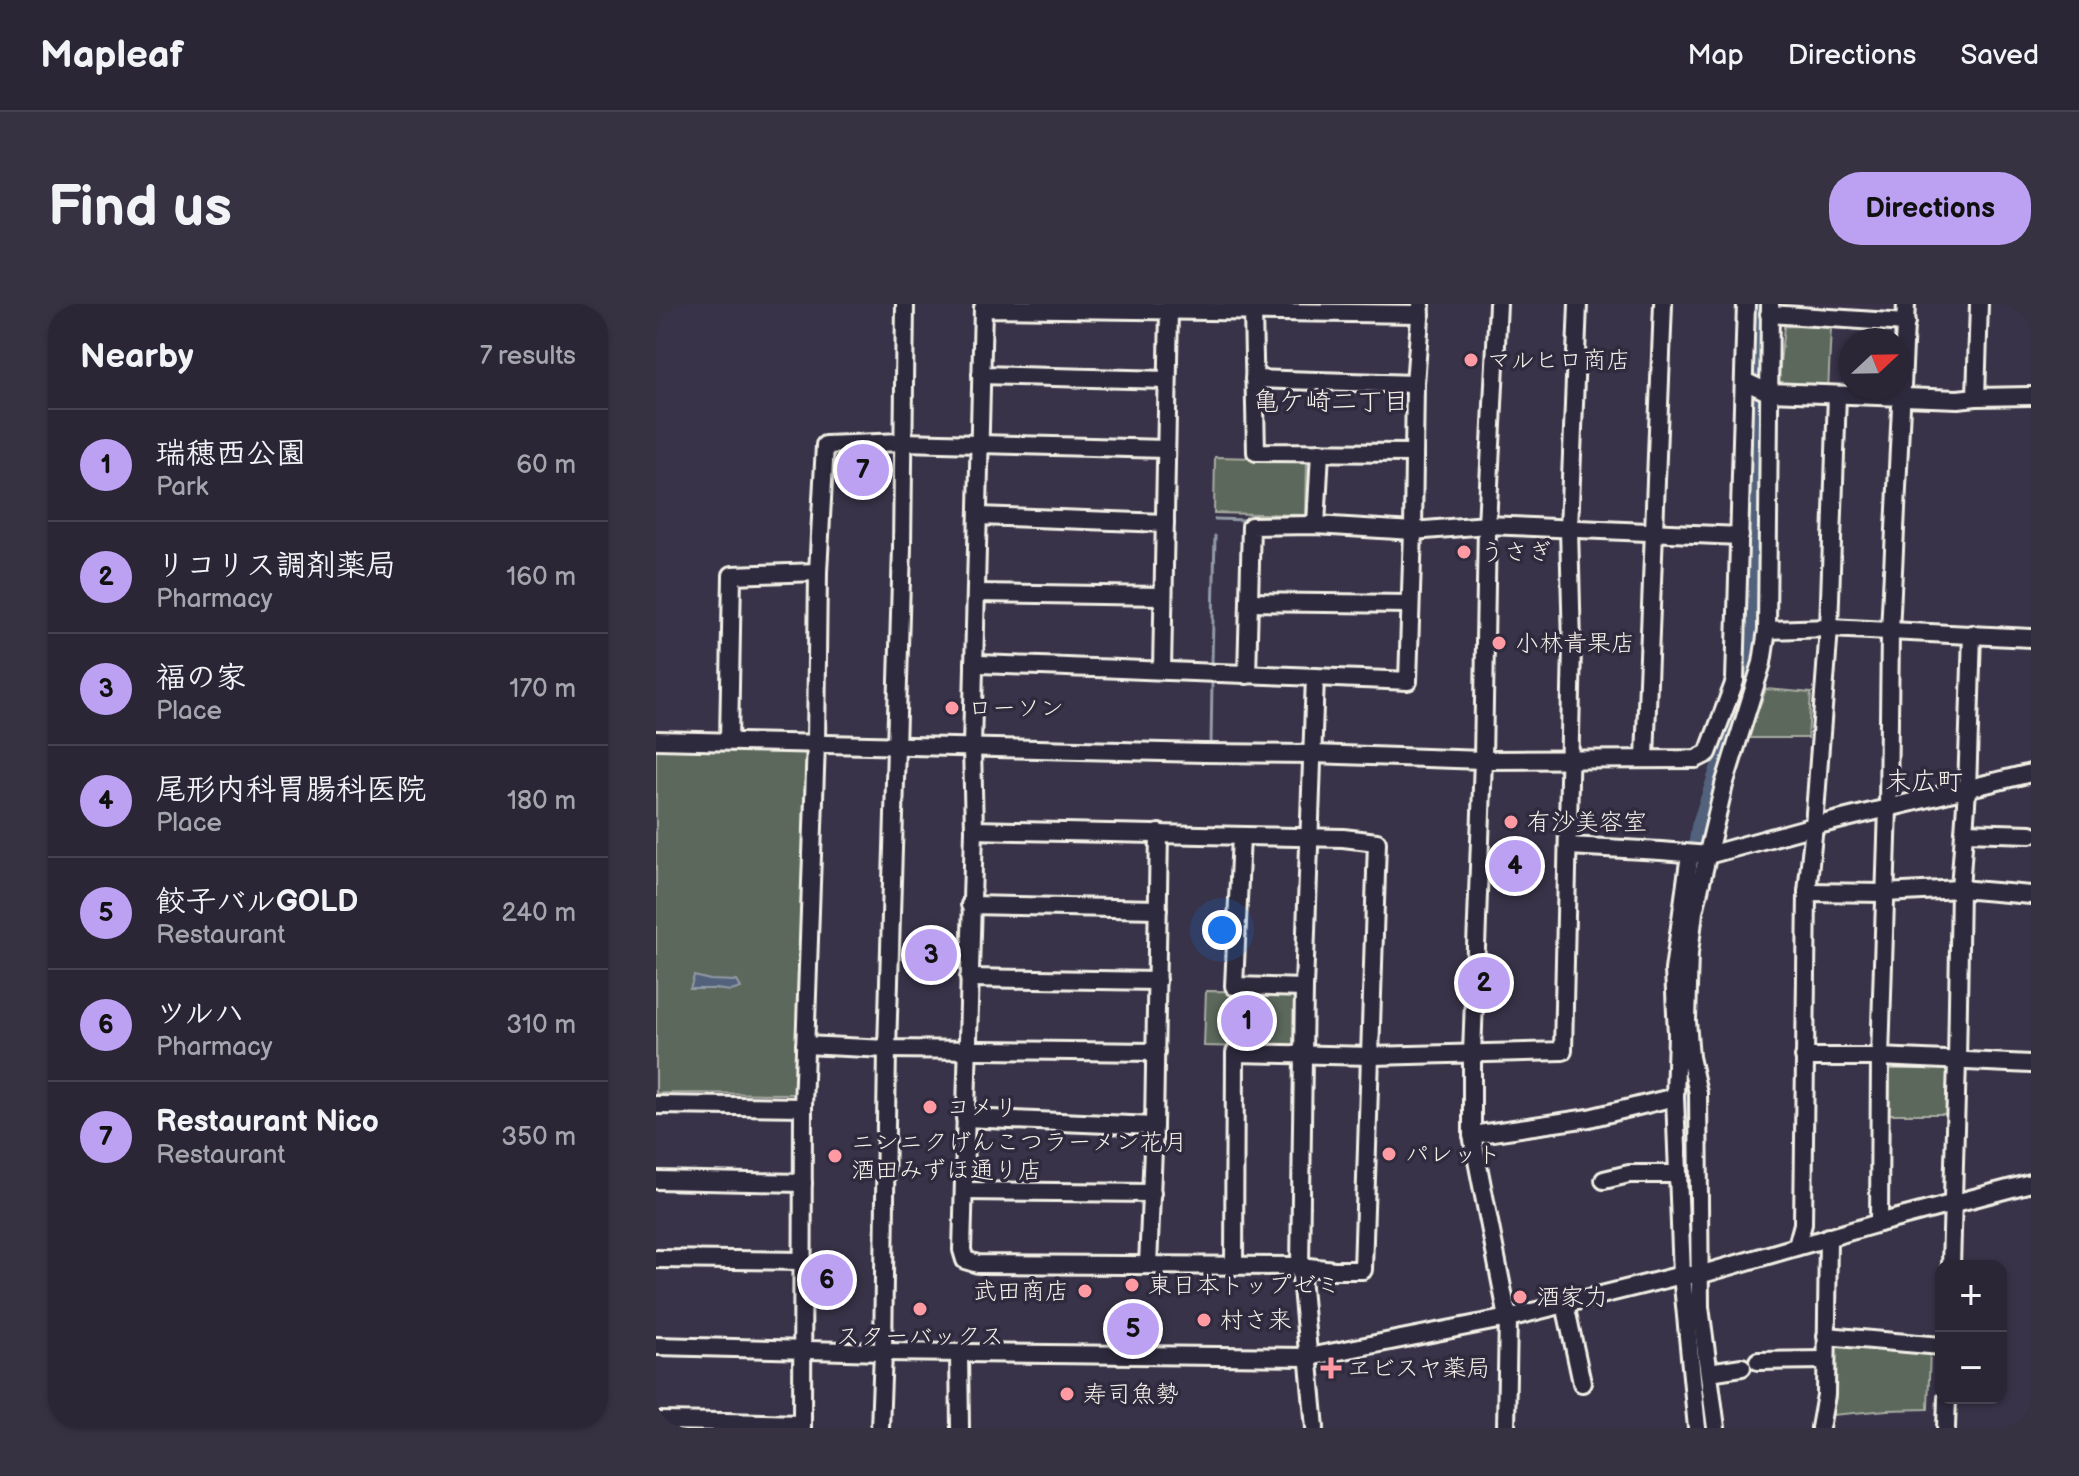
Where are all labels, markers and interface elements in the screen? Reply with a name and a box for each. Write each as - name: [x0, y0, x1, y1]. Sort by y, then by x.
- text: Mapleaf: [40, 33, 184, 78]
- text: Map: [1687, 39, 1744, 72]
- text: Directions: [1788, 39, 1916, 72]
- text: Saved: [1960, 39, 2039, 72]
- button: Directions: [1829, 172, 2031, 245]
- text: Find us: [48, 175, 232, 242]
- north arrow: [1839, 328, 1911, 400]
- text: Nearby: [80, 336, 194, 377]
- text: 7 results: [480, 341, 576, 372]
- place label: マルヒロ商店: [1487, 346, 1631, 375]
- marker: マルヒロ商店: [1462, 351, 1480, 369]
- district label: 亀ケ崎二丁目: [1253, 387, 1409, 418]
- text: 瑞穂西公園: [156, 436, 306, 472]
- pin: 7: [837, 440, 889, 500]
- text: 1: [101, 450, 111, 481]
- text: 60 m: [516, 450, 576, 481]
- text: Park: [156, 472, 208, 503]
- place label: うさぎ: [1480, 538, 1552, 567]
- marker: うさぎ: [1455, 543, 1473, 561]
- text: リコリス調剤薬局: [156, 548, 396, 584]
- text: 2: [98, 562, 114, 593]
- text: 160 m: [506, 562, 576, 593]
- text: Pharmacy: [156, 584, 272, 615]
- place label: 小林青果店: [1515, 629, 1635, 658]
- marker: 小林青果店: [1490, 634, 1508, 652]
- text: 福の家: [156, 660, 246, 696]
- text: 3: [98, 674, 114, 705]
- text: 170 m: [509, 674, 576, 705]
- place label: ローソン: [968, 694, 1064, 723]
- text: Place: [156, 696, 222, 727]
- marker: ローソン: [943, 699, 961, 717]
- district label: 末広町: [1885, 767, 1963, 798]
- text: 尾形内科胃腸科医院: [156, 772, 426, 808]
- text: 4: [98, 786, 114, 817]
- text: 180 m: [507, 786, 576, 817]
- text: Place: [156, 808, 222, 839]
- place label: 有沙美容室: [1527, 808, 1647, 837]
- marker: 有沙美容室: [1502, 813, 1520, 831]
- pin: 4: [1489, 836, 1541, 896]
- text: 餃子バルGOLD: [156, 884, 358, 920]
- text: 5: [98, 898, 114, 929]
- text: 240 m: [501, 898, 576, 929]
- your location: [1202, 910, 1242, 950]
- text: Restaurant: [156, 920, 285, 951]
- pin: 3: [905, 925, 957, 985]
- pin: 2: [1458, 953, 1510, 1013]
- pin: 1: [1221, 991, 1273, 1051]
- text: ツルハ: [156, 996, 244, 1032]
- text: 6: [98, 1010, 114, 1041]
- text: 310 m: [506, 1010, 576, 1041]
- text: Pharmacy: [156, 1032, 272, 1063]
- place label: コメリ: [946, 1093, 1018, 1122]
- marker: コメリ: [921, 1098, 939, 1116]
- text: Restaurant Nico: [156, 1104, 379, 1140]
- text: 7: [99, 1122, 113, 1153]
- text: 350 m: [501, 1122, 576, 1153]
- place label: ニンニクげんこつラーメン花月 酒田みずほ通り店: [851, 1128, 1187, 1185]
- text: Restaurant: [156, 1140, 285, 1171]
- place label: パレット: [1405, 1140, 1501, 1169]
- marker: パレット: [1380, 1145, 1398, 1163]
- marker: ニンニクげんこつラーメン花月 酒田みずほ通り店: [826, 1147, 844, 1165]
- pin: 6: [801, 1250, 853, 1310]
- map controls: [1935, 1260, 2007, 1404]
- button: +: [1935, 1260, 2007, 1332]
- place label: 東日本トップゼミ: [1148, 1271, 1340, 1300]
- marker: 東日本トップゼミ: [1123, 1276, 1141, 1294]
- place label: 武田商店: [973, 1277, 1069, 1306]
- marker: 武田商店: [1076, 1282, 1094, 1300]
- place label: 酒家力: [1536, 1283, 1608, 1312]
- marker: 酒家力: [1511, 1288, 1529, 1306]
- pin: 5: [1107, 1299, 1159, 1359]
- marker: スターバックス: [911, 1300, 929, 1318]
- place label: 村さ来: [1220, 1306, 1292, 1335]
- marker: 村さ来: [1195, 1311, 1213, 1329]
- place label: スターバックス: [836, 1322, 1004, 1351]
- button: −: [1935, 1332, 2007, 1404]
- place label: ヱビスヤ薬局: [1347, 1354, 1491, 1383]
- marker: ヱビスヤ薬局: [1322, 1359, 1340, 1377]
- place label: 寿司魚勢: [1083, 1380, 1179, 1409]
- marker: 寿司魚勢: [1058, 1385, 1076, 1403]

